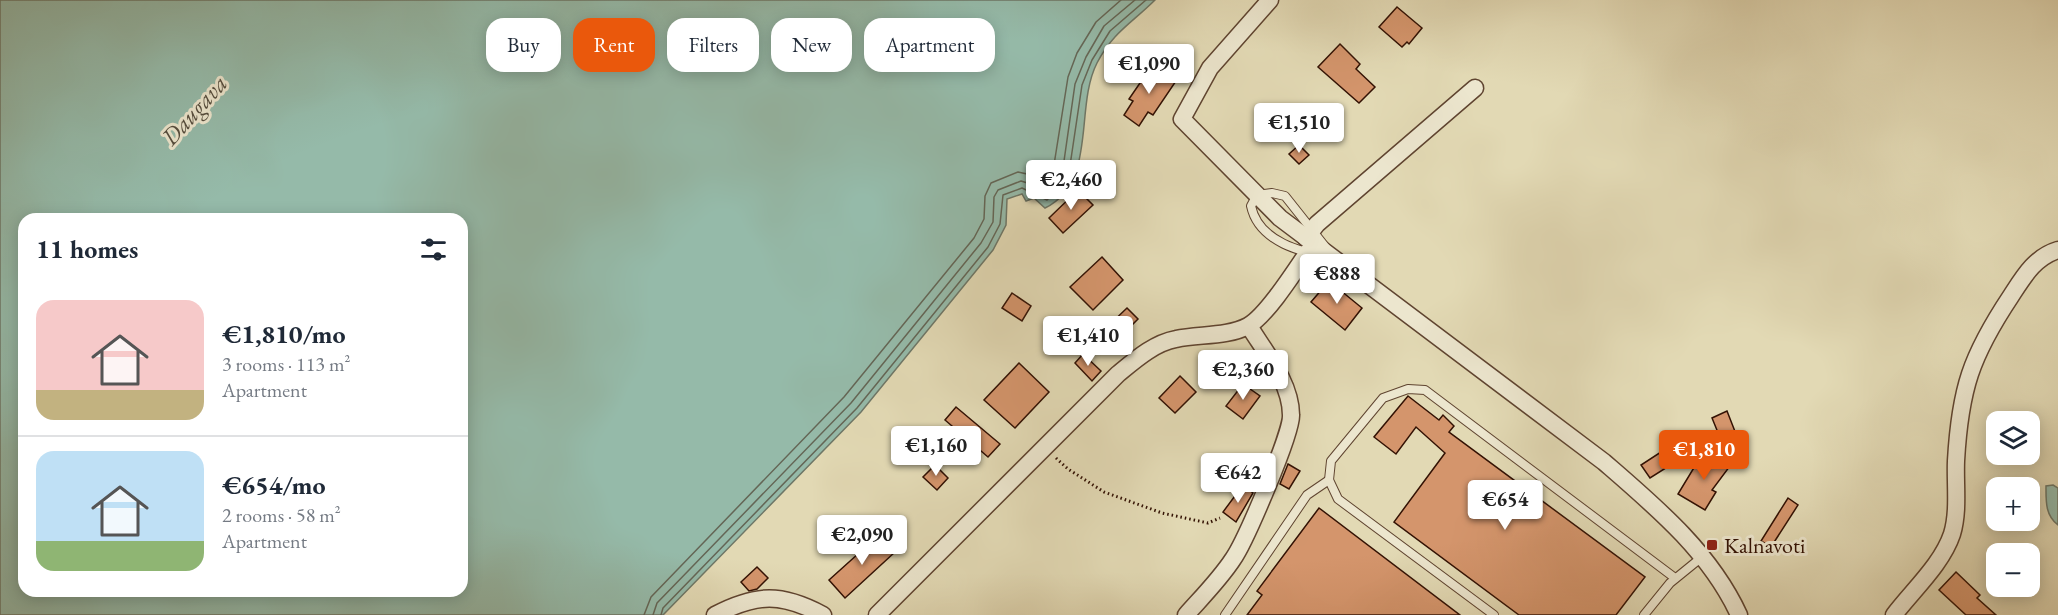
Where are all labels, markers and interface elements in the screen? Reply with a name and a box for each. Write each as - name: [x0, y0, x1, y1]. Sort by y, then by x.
- chip: Buy: [486, 18, 561, 72]
- chip: Rent: [573, 18, 655, 72]
- chip: Filters: [667, 18, 759, 72]
- chip: New: [771, 18, 852, 72]
- chip: Apartment: [864, 18, 995, 72]
- pin: €1,090: [1100, 44, 1198, 95]
- text: €1,090: [1118, 50, 1180, 76]
- water label: Daugava: [154, 68, 234, 153]
- pin: €1,510: [1250, 103, 1348, 154]
- text: €1,510: [1268, 109, 1330, 135]
- pin: €2,460: [1022, 160, 1120, 211]
- text: €2,460: [1040, 166, 1102, 192]
- text: 11 homes: [36, 232, 138, 266]
- icon: filters: [417, 233, 450, 266]
- pin: €888: [1301, 254, 1373, 305]
- text: €888: [1314, 260, 1360, 286]
- pin: €1,410: [1039, 316, 1137, 367]
- text: €1,810/mo: [222, 317, 346, 351]
- text: €1,410: [1057, 322, 1119, 348]
- icon: home: [84, 324, 156, 396]
- pin: €2,360: [1194, 350, 1292, 401]
- text: 3 rooms · 113 m²: [222, 351, 350, 377]
- text: €2,360: [1212, 356, 1274, 382]
- text: Apartment: [222, 377, 307, 403]
- map controls: [1986, 411, 2040, 597]
- button: layers: [1986, 411, 2040, 465]
- pin: €1,160: [887, 426, 985, 477]
- pin: €1,810: [1655, 430, 1753, 481]
- text: €1,160: [905, 432, 967, 458]
- text: €1,810: [1673, 436, 1735, 462]
- pin: €642: [1202, 453, 1274, 504]
- text: €642: [1215, 459, 1261, 485]
- text: €654/mo: [222, 468, 325, 502]
- icon: home: [84, 475, 156, 547]
- button: +: [1986, 477, 2040, 531]
- pin: €654: [1469, 480, 1541, 531]
- text: €654: [1482, 486, 1528, 512]
- text: 2 rooms · 58 m²: [222, 502, 341, 528]
- pin: €2,090: [813, 515, 911, 566]
- text: €2,090: [831, 521, 893, 547]
- text: Apartment: [222, 528, 307, 554]
- place label: Kalnavoti: [1724, 531, 1805, 560]
- marker: Kalnavoti: [1705, 538, 1719, 552]
- button: −: [1986, 543, 2040, 597]

